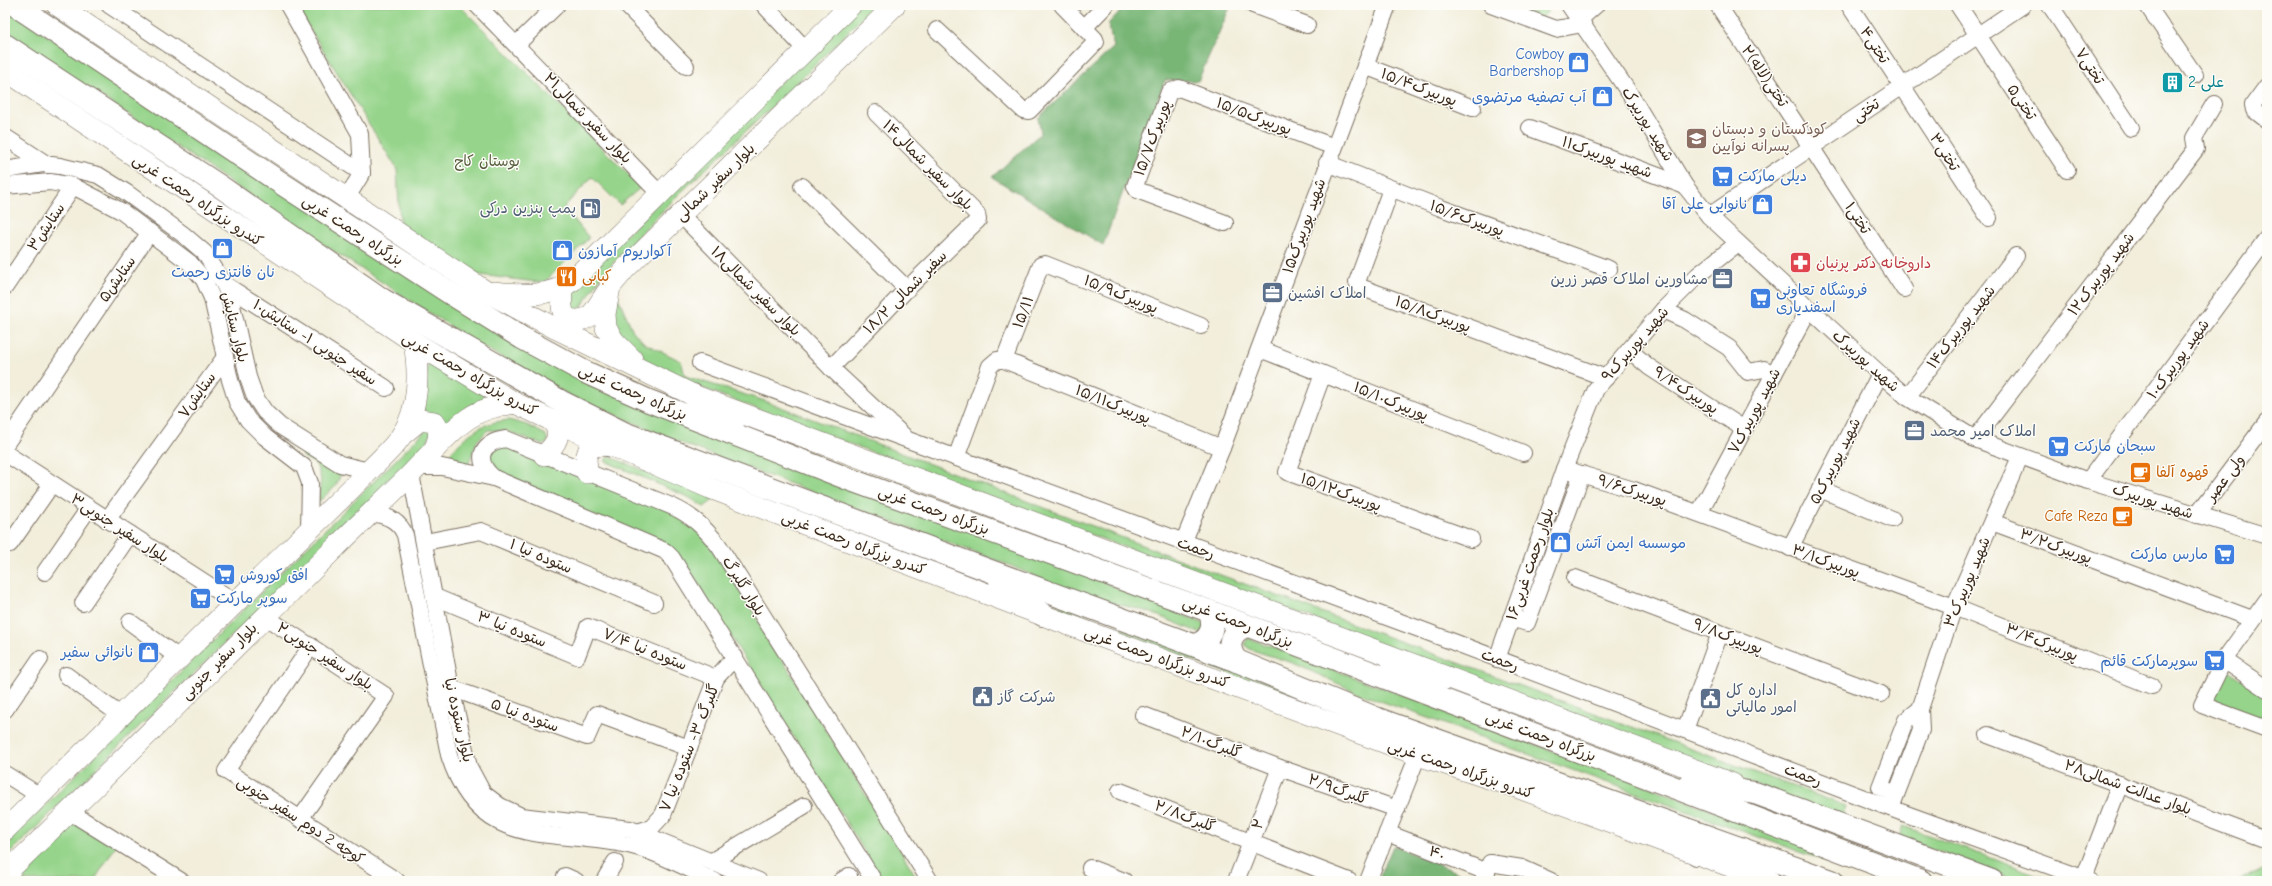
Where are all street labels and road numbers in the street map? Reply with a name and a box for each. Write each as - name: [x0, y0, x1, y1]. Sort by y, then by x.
- street label: تختی۴: [1856, 23, 1894, 68]
- street label: ۲تختی(لاله): [1737, 42, 1793, 111]
- street label: تختی۷: [2071, 44, 2109, 89]
- street label: پوربیرک۱۵/۴: [1378, 64, 1460, 111]
- street label: بلوار سفیر شمالی۲۱: [539, 69, 636, 168]
- street label: تختی۵: [2003, 81, 2041, 125]
- street label: شهید پوربیرک: [1617, 84, 1678, 165]
- street label: پوربیرک۱۵/۵: [1213, 93, 1294, 140]
- street label: تختی: [1849, 94, 1884, 126]
- street label: پوربیرک۱۵/۷: [1130, 98, 1175, 179]
- street label: بلوار سفیر شمالی۱۴: [878, 116, 977, 215]
- street label: تختی۳: [1925, 130, 1964, 175]
- street label: شهید پوربیرک۱۱: [1559, 132, 1655, 183]
- street label: بلوار سفیر شمالی: [671, 139, 759, 225]
- street label: کندرو بزرگراه رحمت غربی: [129, 150, 266, 251]
- street label: شهید پوربیرک۱۵: [1278, 176, 1330, 276]
- street label: بزرگراه رحمت غربی: [299, 191, 407, 270]
- street label: پوربیرک۱۵/۶: [1427, 196, 1507, 241]
- street label: تختی۱: [1840, 199, 1875, 238]
- street label: ستایش۳: [23, 200, 69, 254]
- street label: شهید پوربیرک۱۲: [2064, 229, 2139, 320]
- street label: بلوار سفیر شمالی۱۸: [707, 242, 805, 340]
- street label: سفیر شمالی ۱۸/۲: [859, 246, 951, 338]
- street label: ستایش۵: [95, 252, 139, 306]
- street label: پوربیرک۱۵/۹: [1081, 271, 1161, 318]
- street label: شهید پوربیرک۱۴: [1923, 282, 2000, 373]
- street label: بلوار ستایش: [218, 290, 252, 364]
- street label: پوربیرک۱۵/۸: [1392, 292, 1473, 337]
- street label: ۱۵/۱۱: [1009, 293, 1037, 331]
- street label: سفیر جنوبی ۱- ستایش۱۰: [249, 295, 380, 390]
- street label: شهید پوربیرک۹: [1598, 303, 1673, 386]
- street label: شهید پوربیرک۱۰: [2143, 316, 2214, 403]
- street label: شهید پوربیرک: [1828, 326, 1903, 397]
- street label: کندرو بزرگراه رحمت غربی: [399, 328, 541, 421]
- street label: بزرگراه رحمت غربی: [576, 360, 690, 425]
- street label: پوربیرک۹/۴: [1650, 362, 1722, 418]
- street label: شهید پوربیرک۷: [1724, 365, 1785, 457]
- street label: ستایش۷: [174, 369, 220, 421]
- street label: پوربیرک۱۵/۱۰: [1351, 378, 1431, 425]
- street label: پوربیرک۱۵/۱۱: [1072, 381, 1153, 428]
- street label: شهید پوربیرک۵: [1806, 415, 1865, 508]
- street label: ولی عصر: [2200, 451, 2249, 507]
- street label: پوربیرک۱۵/۱۲: [1298, 469, 1384, 516]
- street label: پوربیرک۹/۶: [1595, 470, 1669, 511]
- street label: شهید پوربیرک: [2110, 479, 2196, 523]
- street label: بزرگراه رحمت غربی: [876, 482, 992, 539]
- street label: بلوار سفیر جنوبی۳: [67, 490, 172, 567]
- street label: بلوار رحمت غربی۱۶: [1502, 505, 1559, 623]
- street label: کندرو بزرگراه رحمت غربی: [779, 507, 929, 580]
- street label: پوربیرک۳/۲: [2017, 525, 2095, 568]
- street label: رحمت: [1175, 533, 1217, 563]
- street label: شهید پوربیرک۳: [1940, 534, 1995, 630]
- street label: ستوده نیا ۱: [507, 535, 575, 577]
- street label: پوربیرک۳/۱: [1789, 540, 1862, 583]
- street label: بلوار گلبرگ: [719, 553, 769, 619]
- street label: بزرگراه رحمت غربی: [1180, 593, 1296, 652]
- street label: ستوده نیا ۳: [475, 607, 549, 651]
- street label: پوربیرک۹/۸: [1690, 615, 1765, 658]
- street label: بلوار سفیر جنوبی۲: [273, 618, 376, 695]
- street label: بلوار سفیر جنوبی: [177, 619, 262, 704]
- street label: پوربیرک۳/۴: [2003, 619, 2081, 666]
- street label: کندرو بزرگراه رحمت غربی: [1082, 622, 1232, 693]
- street label: ستوده نیا ۷/۴: [600, 624, 690, 674]
- street label: رحمت: [1479, 645, 1521, 675]
- street label: بلوار ستوده نیا: [441, 676, 477, 764]
- street label: گلبرگ ۳- ستوده نیا ۷: [655, 682, 723, 814]
- street label: ستوده نیا ۵: [488, 694, 562, 736]
- street label: بزرگراه رحمت غربی: [1483, 707, 1599, 766]
- street label: گلبرگ۲/۱۰: [1178, 722, 1244, 762]
- street label: کندرو بزرگراه رحمت غربی: [1385, 736, 1536, 803]
- street label: بلوار عدالت شمالی۲۸: [2061, 756, 2194, 819]
- street label: رحمت: [1782, 760, 1824, 790]
- street label: گلبرگ۲/۹: [1306, 770, 1370, 808]
- street label: کوچه 2 دوم سفیر جنوبی: [232, 772, 368, 870]
- street label: گلبرگ۲/۸: [1152, 796, 1218, 836]
- street label: ۲: [1248, 816, 1268, 832]
- street label: ۴۰: [1426, 842, 1448, 864]

